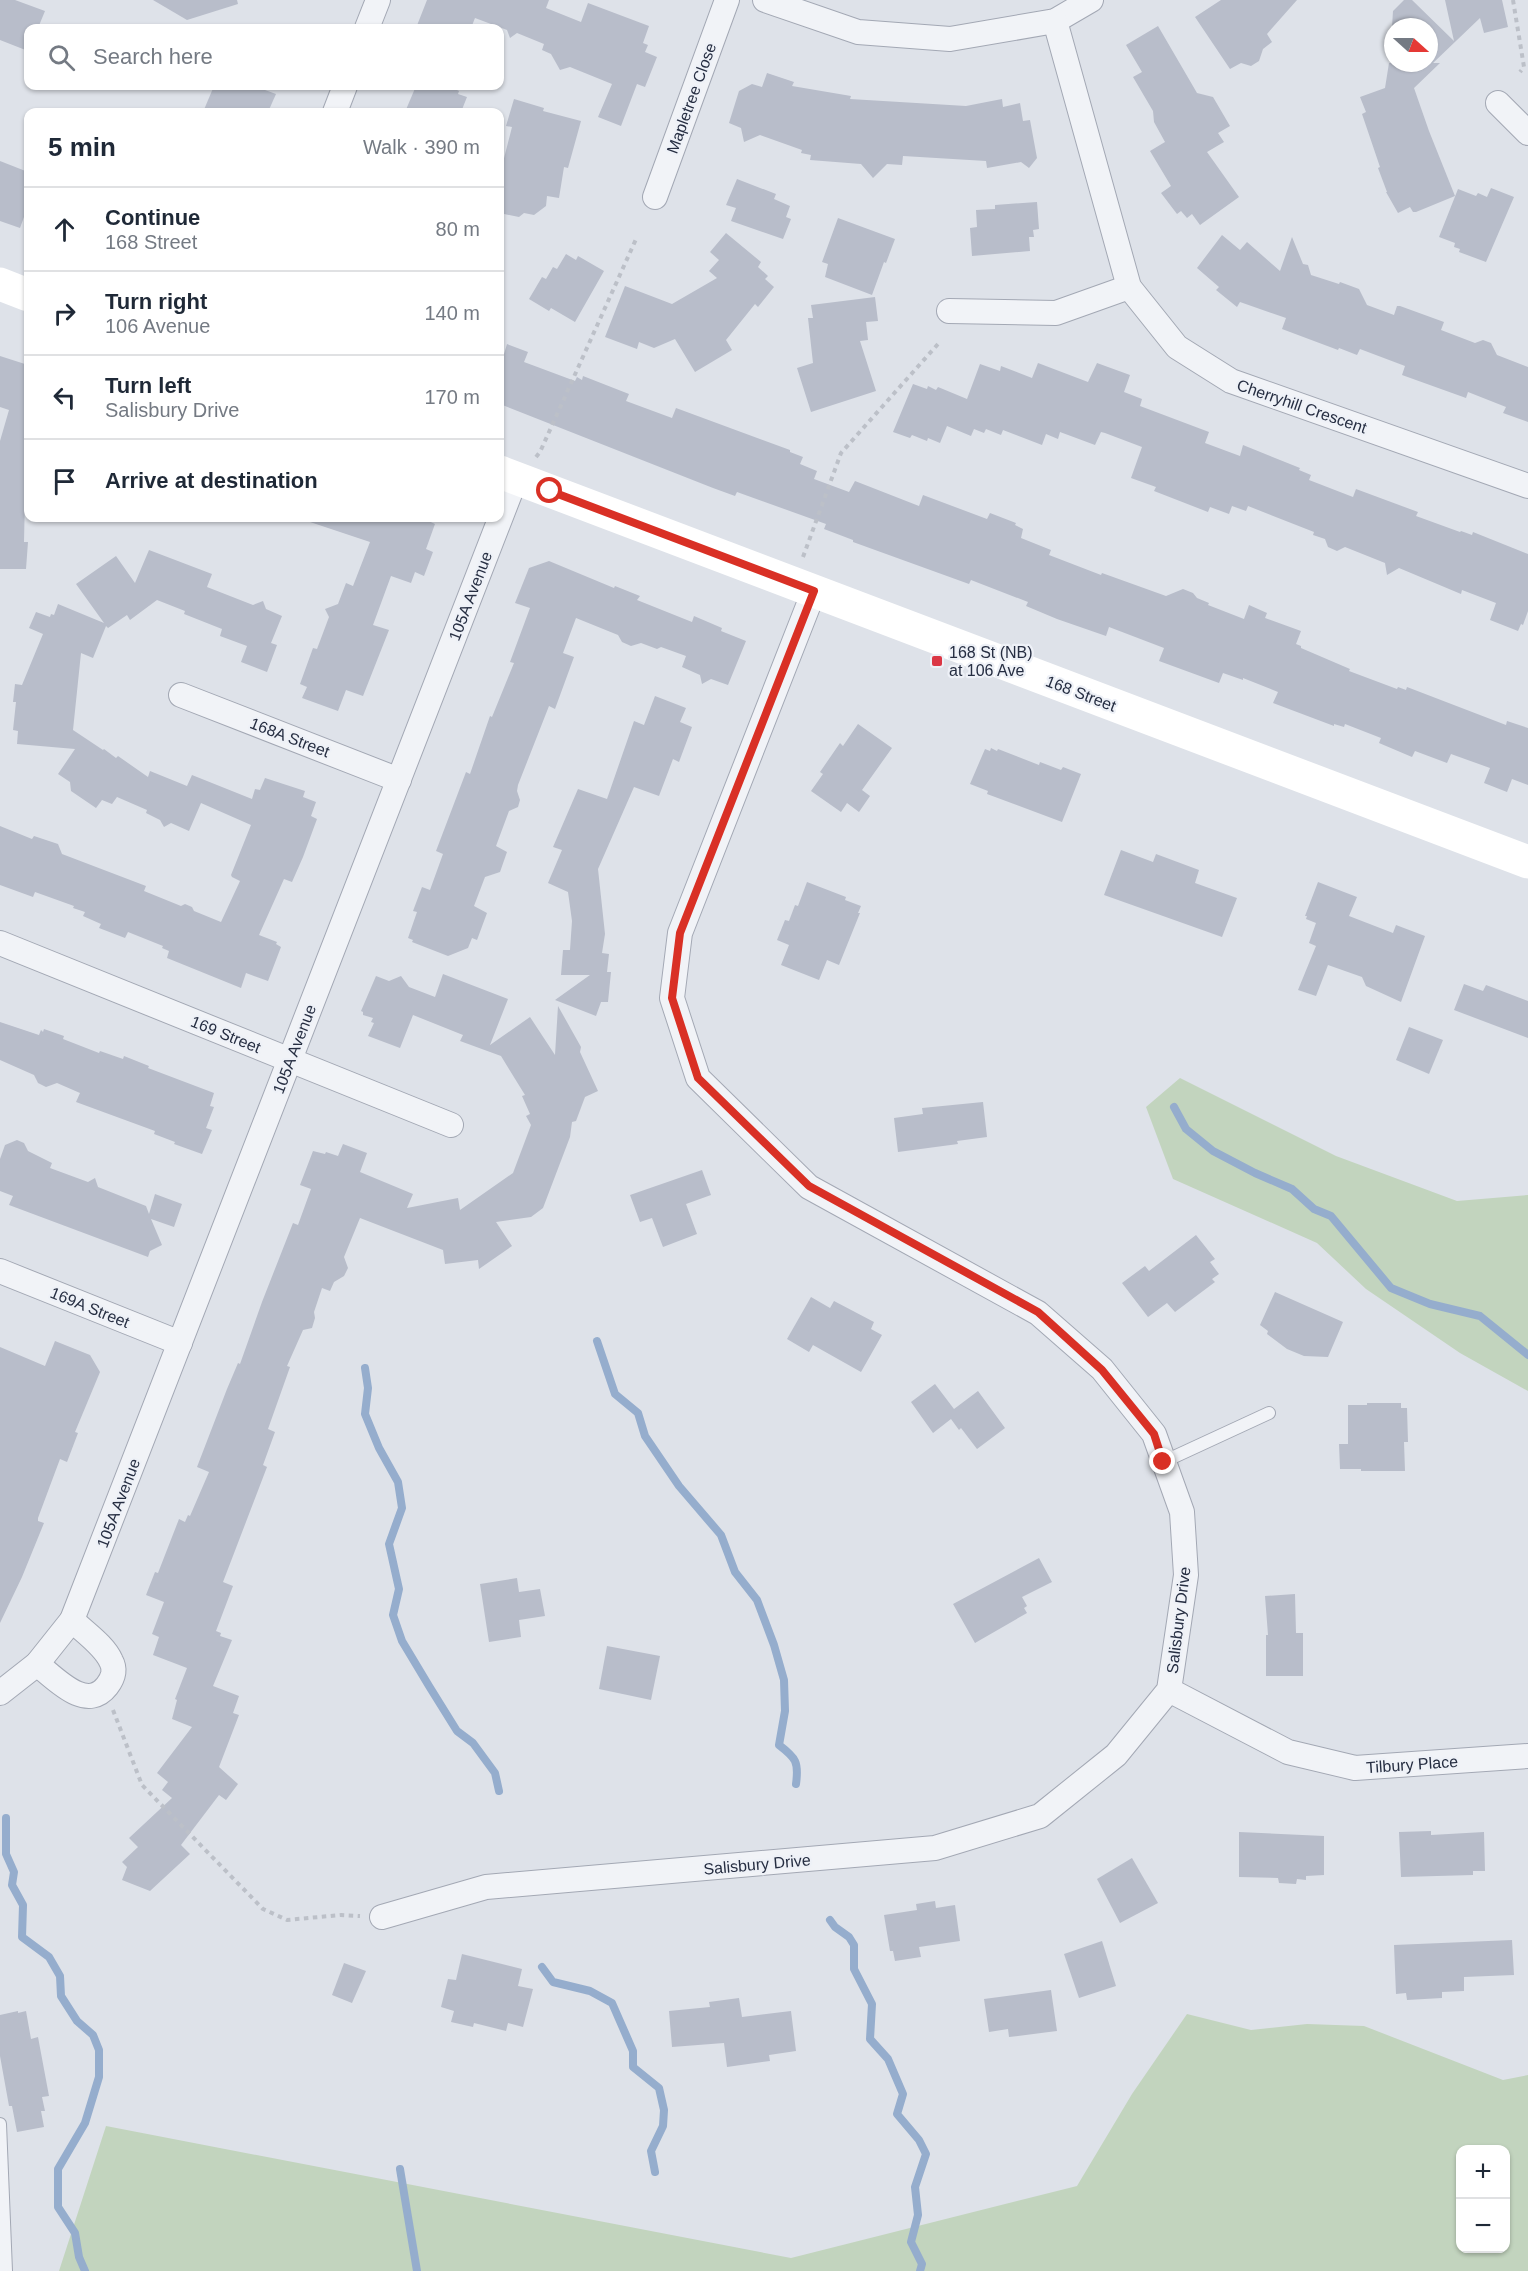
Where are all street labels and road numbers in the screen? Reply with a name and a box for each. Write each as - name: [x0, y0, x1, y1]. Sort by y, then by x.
- street label: Mapletree Close: [664, 40, 719, 156]
- street label: Cherryhill Crescent: [1235, 376, 1369, 437]
- street label: 105A Avenue: [446, 549, 495, 643]
- street label: 168 Street: [1043, 672, 1119, 715]
- street label: 168A Street: [248, 715, 332, 761]
- street label: 105A Avenue: [270, 1002, 319, 1096]
- street label: 169 Street: [188, 1013, 264, 1056]
- street label: 169A Street: [48, 1284, 132, 1331]
- street label: 105A Avenue: [94, 1456, 143, 1550]
- street label: Salisbury Drive: [1164, 1566, 1194, 1674]
- street label: Tilbury Place: [1366, 1753, 1459, 1776]
- street label: Salisbury Drive: [703, 1851, 811, 1878]

